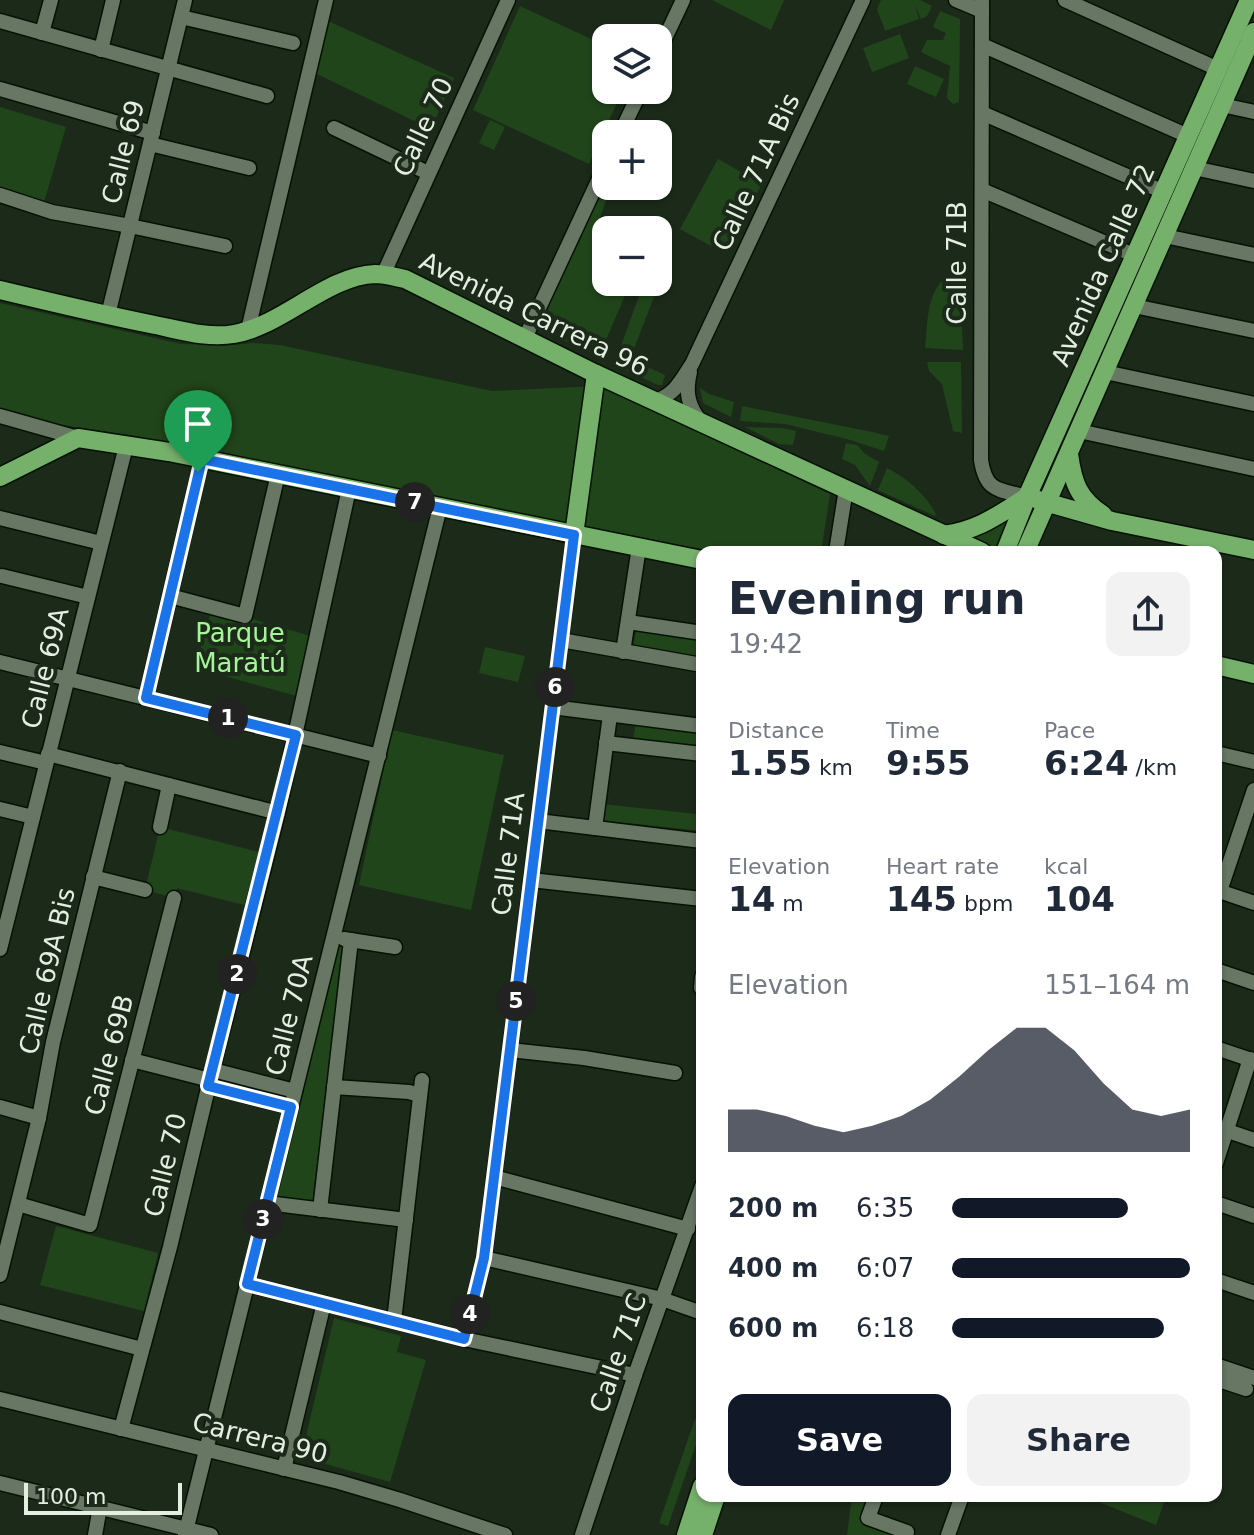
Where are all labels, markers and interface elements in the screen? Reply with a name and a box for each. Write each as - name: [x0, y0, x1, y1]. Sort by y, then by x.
- map controls: [592, 24, 672, 296]
- button: layers: [592, 24, 672, 104]
- street label: Calle 70: [387, 73, 459, 181]
- street label: Calle 71A Bis: [706, 88, 806, 256]
- street label: Calle 69: [96, 97, 150, 207]
- button: +: [592, 120, 672, 200]
- street label: Avenida Calle 72: [1045, 159, 1161, 371]
- street label: Calle 71B: [942, 201, 972, 325]
- button: −: [592, 216, 672, 296]
- street label: Avenida Carrera 96: [415, 246, 653, 382]
- pin: [164, 390, 232, 472]
- icon: arrive: [176, 402, 220, 446]
- pin: 7: [395, 482, 435, 522]
- text: 7: [407, 489, 423, 514]
- button: share: [1106, 572, 1190, 656]
- text: Evening run: [728, 573, 1025, 624]
- street label: Calle 69A: [15, 604, 75, 732]
- park label: Parque Maratú: [194, 618, 286, 678]
- text: 19:42: [728, 629, 803, 659]
- pin: 6: [535, 667, 575, 707]
- text: 6: [547, 674, 563, 699]
- pin: 1: [208, 698, 248, 738]
- text: 1: [220, 705, 236, 730]
- text: Distance: [728, 718, 824, 743]
- text: Time: [886, 718, 940, 743]
- text: Pace: [1044, 718, 1095, 743]
- text: 1.55: [728, 743, 812, 783]
- text: 9:55: [886, 743, 971, 783]
- text: 6:24: [1044, 743, 1129, 783]
- text: km: [812, 755, 853, 780]
- text: /km: [1129, 755, 1177, 780]
- street label: Calle 71A: [486, 791, 530, 917]
- text: Elevation: [728, 854, 830, 879]
- text: Heart rate: [886, 854, 999, 879]
- text: kcal: [1044, 854, 1088, 879]
- text: 14: [728, 879, 775, 919]
- text: 145: [886, 879, 957, 919]
- text: 104: [1044, 879, 1115, 919]
- street label: Calle 69A Bis: [13, 885, 81, 1057]
- text: m: [775, 891, 804, 916]
- text: bpm: [957, 891, 1013, 916]
- street label: Calle 70A: [259, 951, 319, 1079]
- pin: 2: [217, 954, 257, 994]
- text: 2: [229, 961, 245, 986]
- text: Elevation: [728, 970, 849, 1000]
- text: 151–164 m: [1044, 970, 1190, 1000]
- pin: 5: [496, 981, 536, 1021]
- text: 5: [508, 988, 524, 1013]
- street label: Calle 69B: [79, 991, 139, 1119]
- street label: Calle 70: [138, 1110, 192, 1220]
- text: 200 m: [728, 1193, 818, 1223]
- text: 6:35: [856, 1193, 914, 1223]
- pin: 3: [243, 1199, 283, 1239]
- text: 3: [255, 1206, 271, 1231]
- text: 400 m: [728, 1253, 818, 1283]
- text: 6:07: [856, 1253, 914, 1283]
- street label: Calle 71C: [584, 1289, 652, 1417]
- pin: 4: [450, 1294, 490, 1334]
- text: 4: [462, 1301, 478, 1326]
- text: 600 m: [728, 1313, 818, 1343]
- text: 6:18: [856, 1313, 914, 1343]
- button: Save: [728, 1394, 951, 1486]
- button: Share: [967, 1394, 1190, 1486]
- street label: Carrera 90: [189, 1407, 331, 1469]
- scale bar: [24, 1479, 182, 1515]
- text: 100 m: [36, 1484, 106, 1509]

